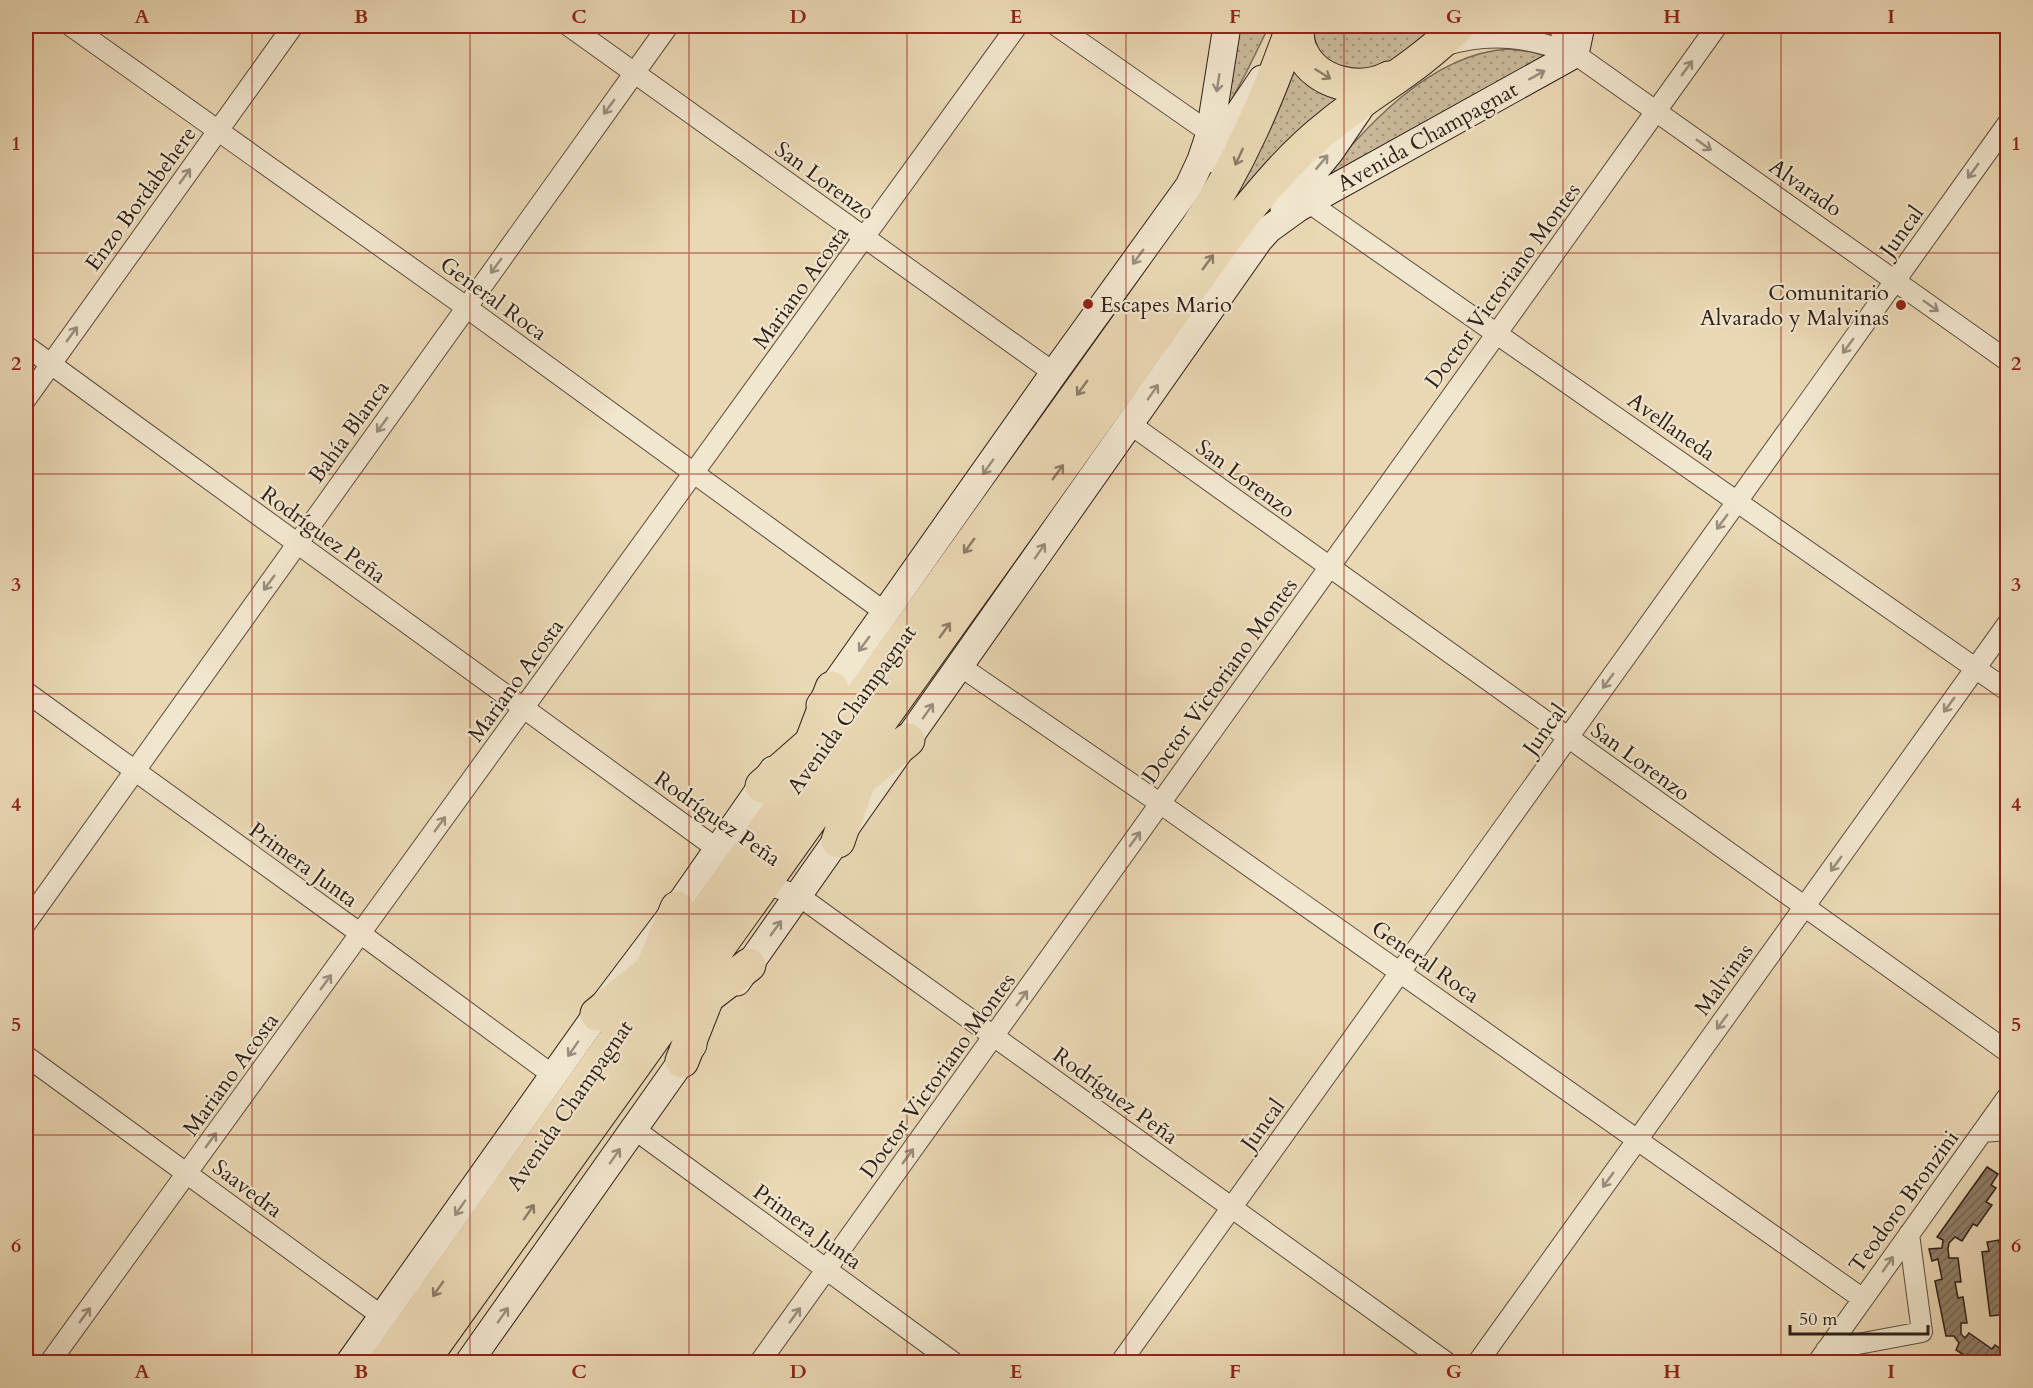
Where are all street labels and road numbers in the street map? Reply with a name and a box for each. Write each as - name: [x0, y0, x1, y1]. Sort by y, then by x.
- street label: Avenida Champagnat: [1332, 75, 1523, 199]
- street label: Enzo Bordabehere: [78, 120, 203, 277]
- street label: San Lorenzo: [769, 134, 880, 227]
- street label: Alvarado: [1763, 152, 1848, 224]
- street label: Doctor Victoriano Montes: [1418, 177, 1588, 394]
- street label: Juncal: [1871, 199, 1931, 266]
- street label: Mariano Acosta: [746, 219, 856, 355]
- street label: General Roca: [434, 250, 553, 348]
- street label: Bahía Blanca: [301, 374, 397, 489]
- street label: Avellaneda: [1621, 386, 1722, 468]
- street label: San Lorenzo: [1190, 432, 1301, 525]
- street label: Rodríguez Peña: [255, 479, 393, 591]
- street label: Doctor Victoriano Montes: [1135, 572, 1305, 789]
- street label: Mariano Acosta: [461, 612, 571, 748]
- street label: Avenida Champagnat: [780, 619, 923, 800]
- street label: Juncal: [1514, 697, 1574, 764]
- street label: San Lorenzo: [1585, 715, 1696, 808]
- street label: Rodríguez Peña: [648, 764, 787, 874]
- street label: Primera Junta: [243, 815, 364, 915]
- street label: General Roca: [1365, 914, 1486, 1010]
- street label: Malvinas: [1687, 937, 1760, 1022]
- street label: Doctor Victoriano Montes: [853, 967, 1023, 1184]
- street label: Mariano Acosta: [176, 1006, 286, 1142]
- street label: Avenida Champagnat: [500, 1014, 640, 1197]
- street label: Rodríguez Peña: [1047, 1040, 1185, 1152]
- street label: Juncal: [1232, 1092, 1292, 1159]
- street label: Teodoro Bronzini: [1842, 1124, 1966, 1279]
- street label: Saavedra: [206, 1153, 289, 1225]
- street label: Primera Junta: [747, 1177, 868, 1277]

